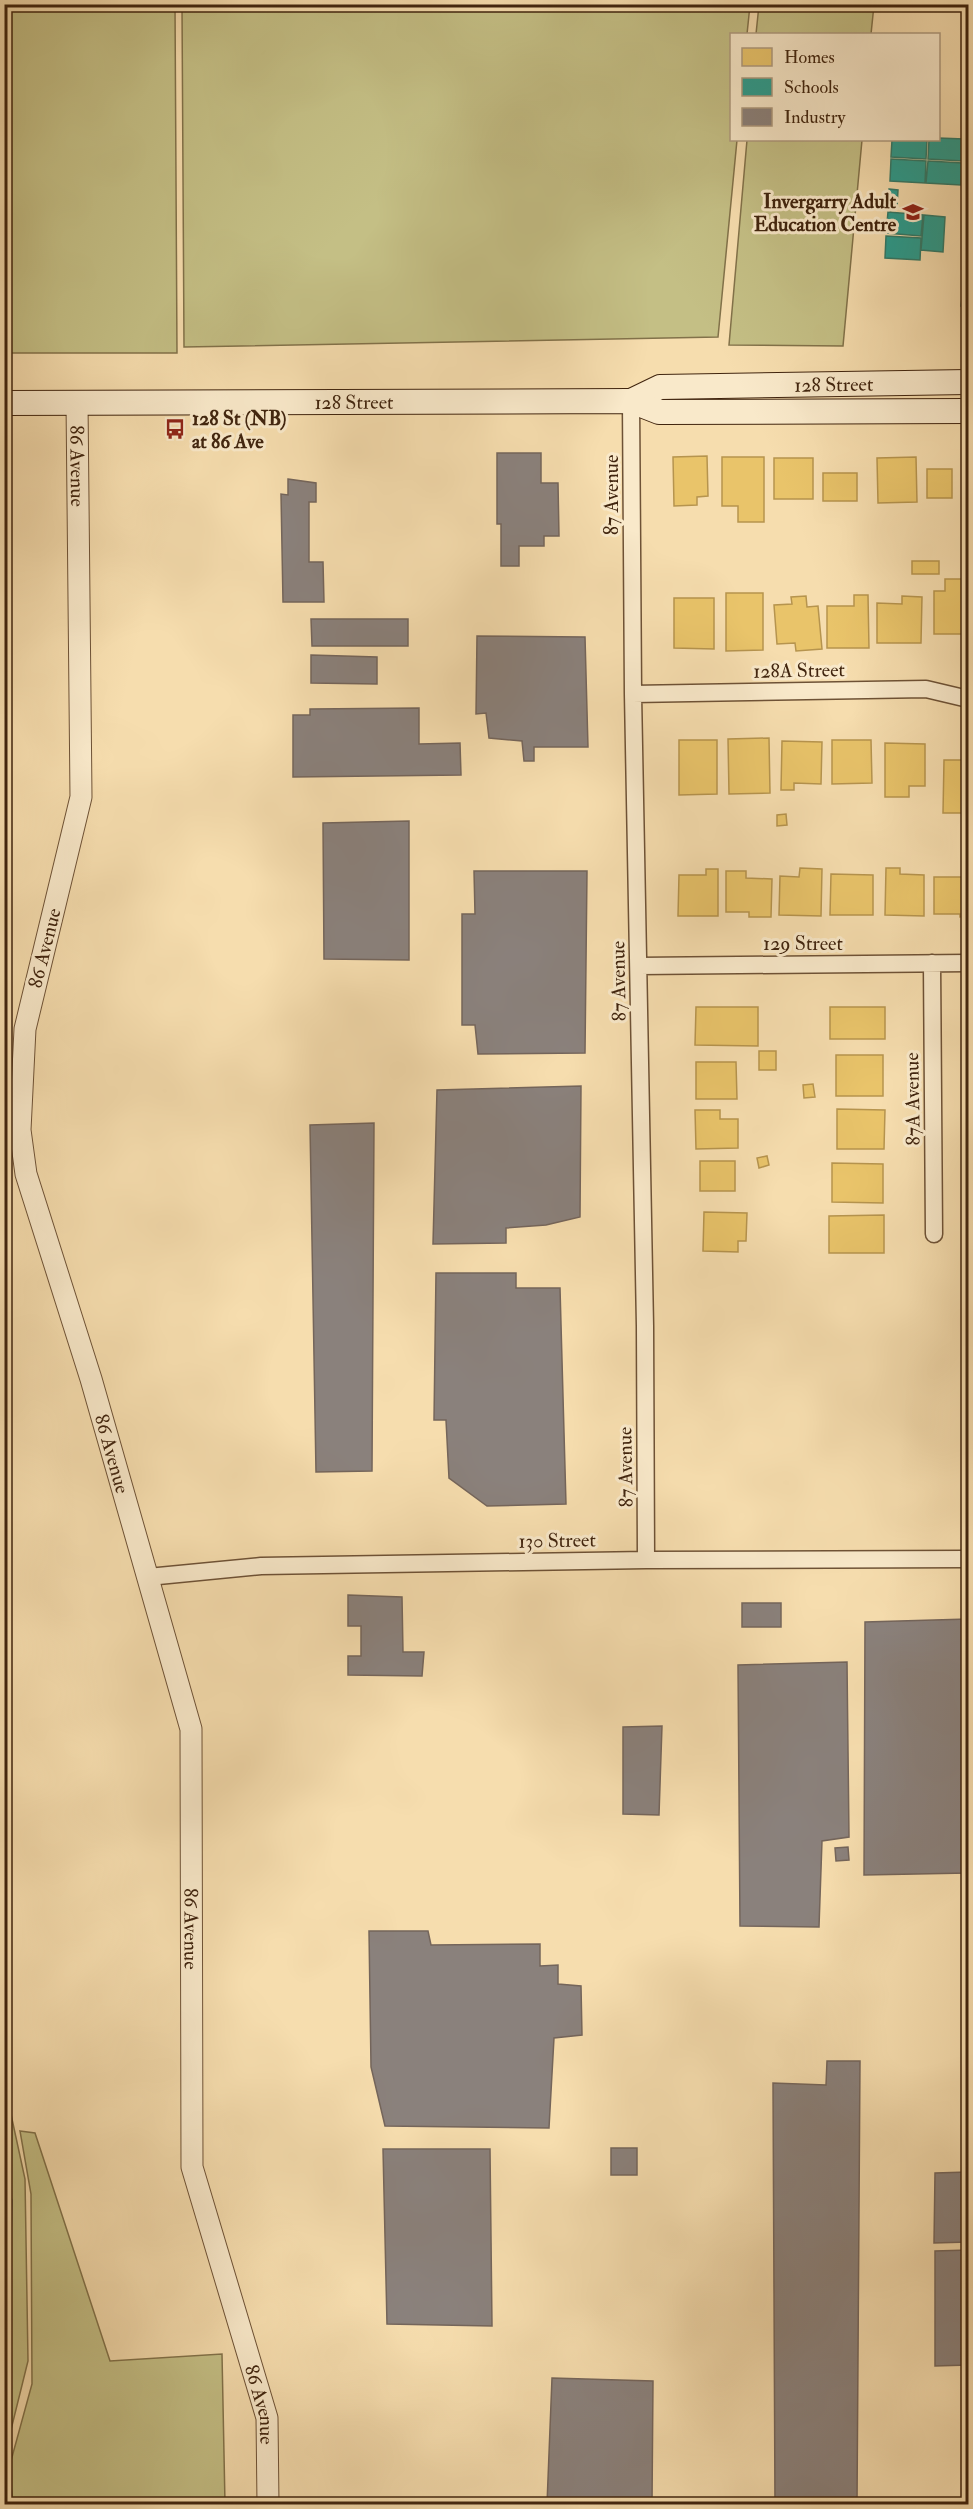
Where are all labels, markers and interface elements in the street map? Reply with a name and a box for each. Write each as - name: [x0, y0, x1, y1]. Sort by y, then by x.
- legend: [730, 33, 940, 141]
- text: Homes: [784, 46, 835, 69]
- text: Schools: [784, 76, 839, 99]
- text: Industry: [784, 106, 846, 129]
- place label: Invergarry Adult Education Centre: [754, 189, 897, 237]
- school or university icon: Invergarry Adult Education Centre: [901, 200, 925, 224]
- street label: 128 Street: [794, 372, 874, 398]
- street label: 128 Street: [314, 390, 394, 415]
- place label: 128 St (NB) at 86 Ave: [192, 406, 287, 454]
- bus stop icon: 128 St (NB) at 86 Ave: [163, 417, 187, 441]
- street label: 86 Avenue: [64, 425, 90, 507]
- street label: 87 Avenue: [599, 455, 624, 535]
- street label: 128A Street: [753, 657, 846, 684]
- street label: 86 Avenue: [22, 906, 66, 991]
- street label: 129 Street: [763, 931, 843, 956]
- street label: 87 Avenue: [605, 940, 632, 1022]
- street label: 87A Avenue: [899, 1052, 926, 1146]
- street label: 86 Avenue: [89, 1411, 135, 1497]
- street label: 87 Avenue: [612, 1426, 639, 1508]
- street label: 130 Street: [518, 1527, 596, 1554]
- street label: 86 Avenue: [178, 1888, 204, 1970]
- street label: 86 Avenue: [239, 2362, 279, 2445]

